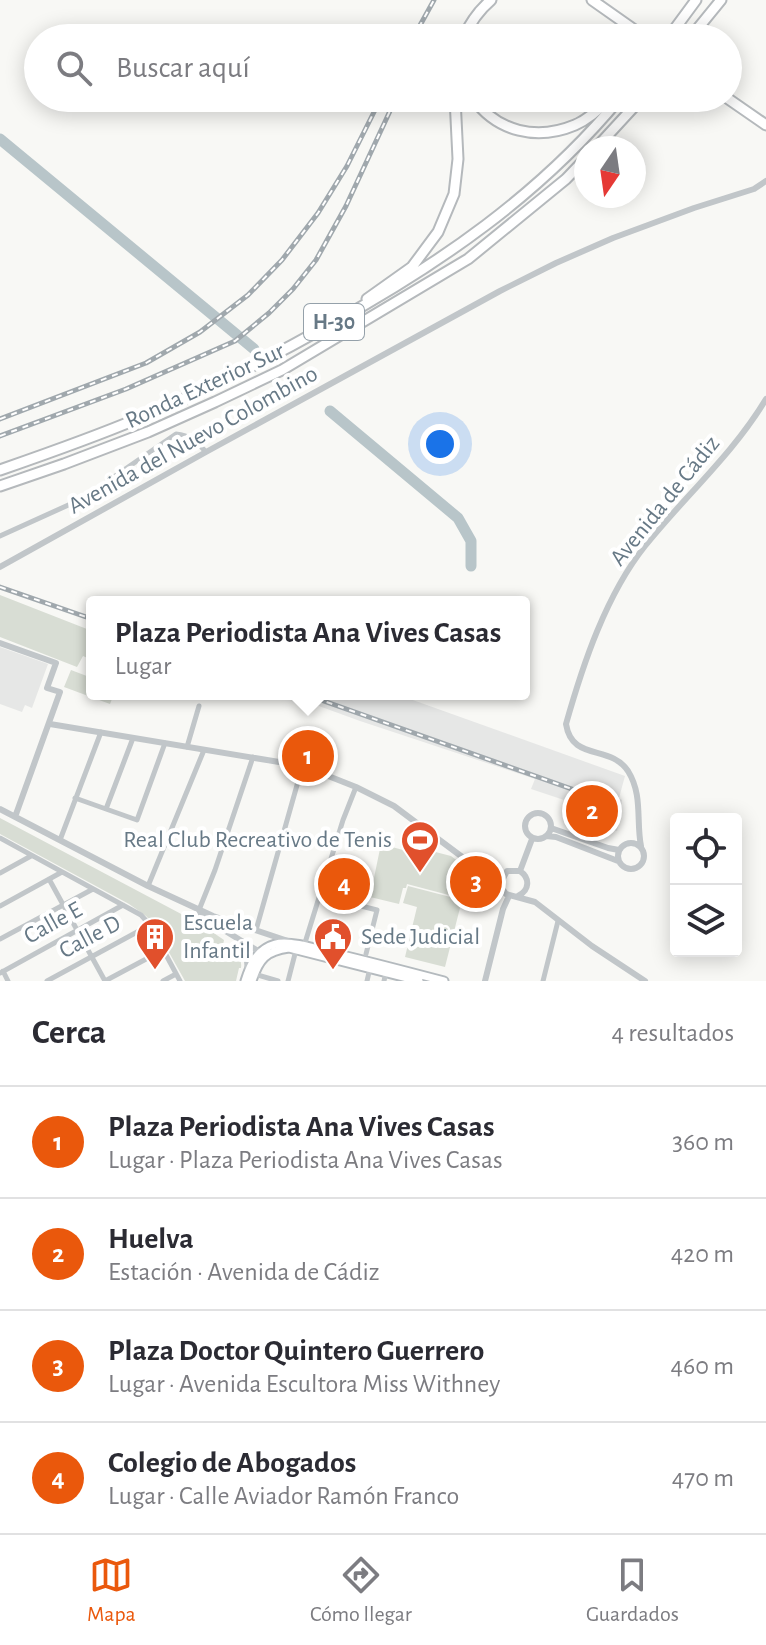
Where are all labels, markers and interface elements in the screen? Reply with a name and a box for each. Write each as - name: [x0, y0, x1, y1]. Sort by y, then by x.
- search box: [24, 24, 742, 112]
- icon: search: [52, 46, 96, 90]
- text: Buscar aquí: [116, 53, 250, 83]
- north arrow: [574, 136, 646, 208]
- road number: H-30: [304, 304, 364, 340]
- street label: Ronda Exterior Sur: [122, 339, 288, 433]
- street label: Avenida del Nuevo Colombino: [64, 361, 322, 519]
- your location: [420, 424, 460, 464]
- street label: Avenida de Cádiz: [606, 432, 724, 570]
- popup: [86, 596, 530, 700]
- text: Plaza Periodista Ana Vives Casas: [115, 618, 501, 648]
- text: Lugar: [115, 653, 171, 679]
- pin: 1: [282, 726, 334, 786]
- pin: 2: [566, 781, 618, 841]
- map controls: [670, 813, 742, 957]
- button: locate: [670, 813, 742, 885]
- sports icon: Real Club Recreativo de Tenis: [399, 819, 441, 874]
- place label: Real Club Recreativo de Tenis: [123, 828, 392, 852]
- pin: 3: [450, 852, 502, 912]
- pin: 4: [318, 854, 370, 914]
- button: layers: [670, 885, 742, 957]
- street label: Calle E: [20, 897, 86, 949]
- street label: Calle D: [55, 911, 125, 963]
- place label: Escuela Infantil: [183, 911, 253, 963]
- building icon: Escuela Infantil: [134, 916, 176, 971]
- public building icon: Sede Judicial: [312, 916, 354, 971]
- place label: Sede Judicial: [361, 925, 480, 949]
- text: Cerca: [32, 1016, 106, 1050]
- text: 4 resultados: [611, 1020, 734, 1046]
- text: Plaza Periodista Ana Vives Casas: [108, 1112, 494, 1142]
- text: 1: [53, 1129, 63, 1155]
- text: 360 m: [672, 1129, 734, 1155]
- text: Lugar · Plaza Periodista Ana Vives Casas: [108, 1147, 503, 1173]
- text: Huelva: [108, 1224, 194, 1254]
- text: 2: [52, 1241, 64, 1267]
- text: 420 m: [671, 1241, 734, 1267]
- text: Estación · Avenida de Cádiz: [108, 1259, 380, 1285]
- text: Plaza Doctor Quintero Guerrero: [108, 1336, 484, 1366]
- text: 3: [52, 1353, 64, 1379]
- text: 460 m: [670, 1353, 734, 1379]
- text: Lugar · Avenida Escultora Miss Withney: [108, 1371, 500, 1397]
- text: Colegio de Abogados: [108, 1448, 356, 1478]
- text: 4: [51, 1465, 65, 1491]
- text: 470 m: [672, 1465, 734, 1491]
- text: Lugar · Calle Aviador Ramón Franco: [108, 1483, 459, 1509]
- tab: Mapa: [87, 1553, 136, 1627]
- tab: Cómo llegar: [310, 1553, 412, 1627]
- tab: Guardados: [586, 1553, 679, 1627]

